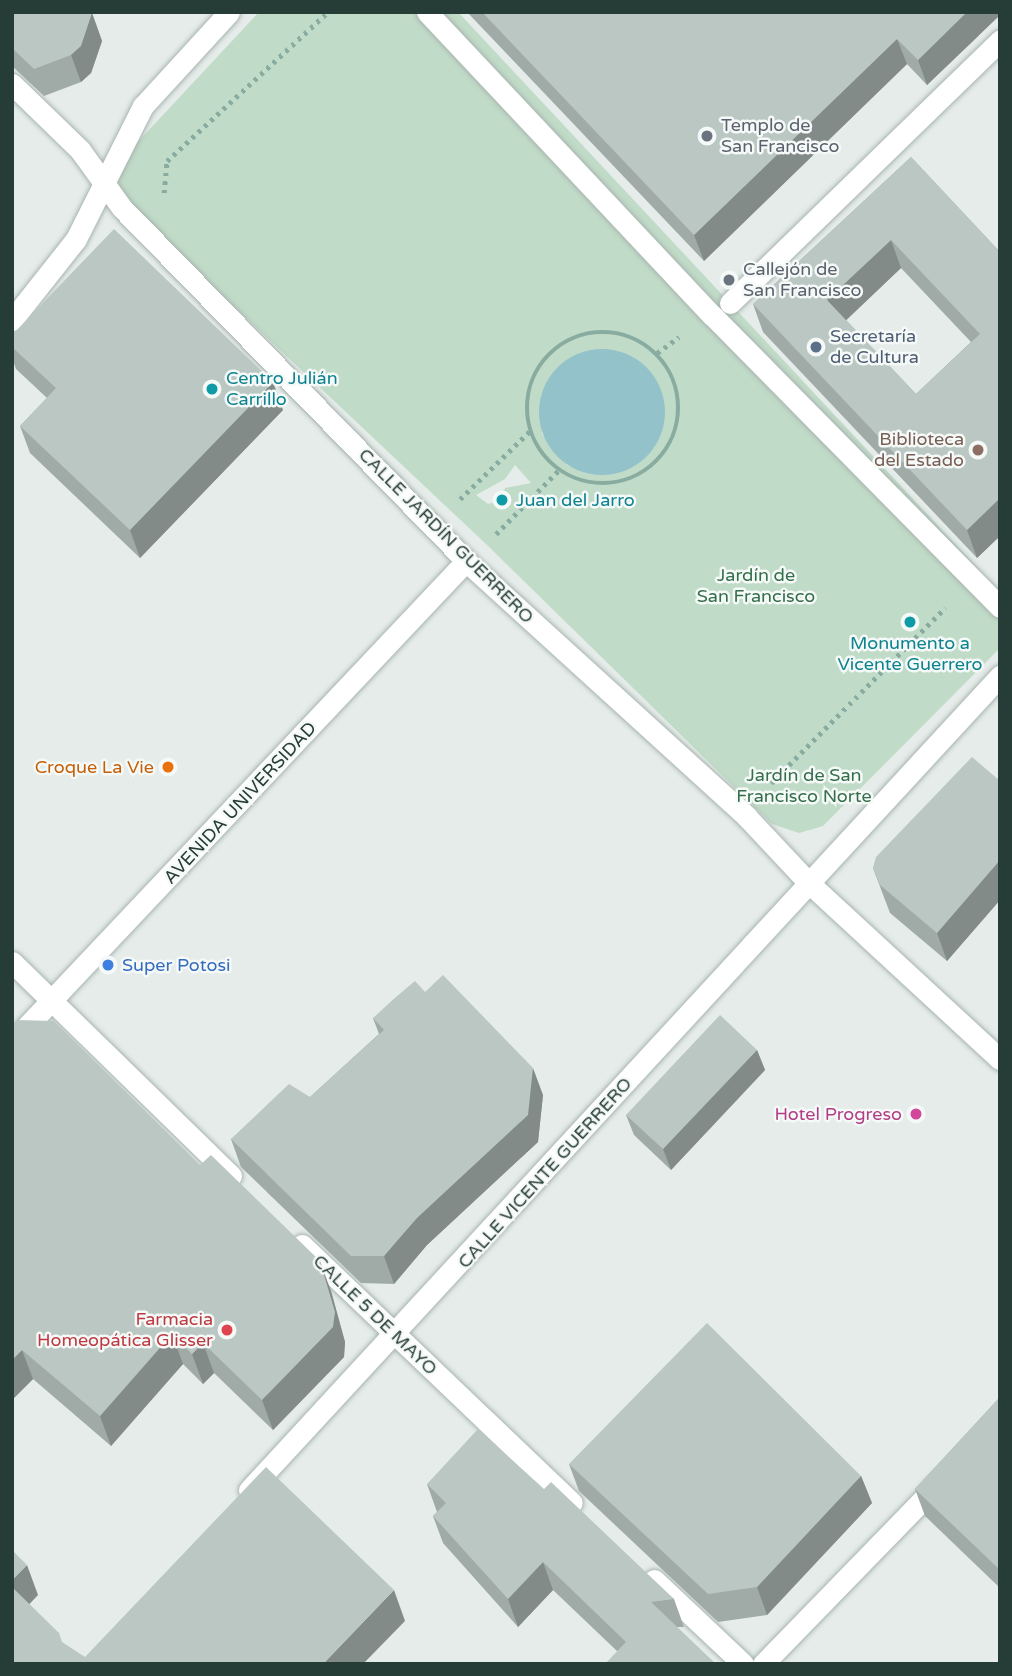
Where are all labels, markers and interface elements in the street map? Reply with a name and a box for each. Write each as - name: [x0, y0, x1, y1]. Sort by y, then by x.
- place label: Templo de San Francisco: [721, 115, 839, 158]
- marker: Templo de San Francisco: [699, 128, 715, 144]
- place label: Callejón de San Francisco: [743, 259, 861, 302]
- marker: Callejón de San Francisco: [721, 272, 737, 288]
- place label: Secretaría de Cultura: [830, 326, 919, 368]
- marker: Secretaría de Cultura: [808, 339, 824, 355]
- place label: Centro Julián Carrillo: [226, 368, 338, 410]
- marker: Centro Julián Carrillo: [204, 381, 220, 397]
- place label: Biblioteca del Estado: [874, 429, 964, 472]
- marker: Biblioteca del Estado: [970, 442, 986, 458]
- street label: CALLE JARDÍN GUERRERO: [354, 444, 538, 628]
- place label: Juan del Jarro: [516, 489, 635, 511]
- marker: Juan del Jarro: [494, 492, 510, 508]
- park label: Jardín de San Francisco: [697, 565, 815, 608]
- marker: Monumento a Vicente Guerrero: [902, 614, 918, 630]
- place label: Monumento a Vicente Guerrero: [838, 633, 982, 676]
- street label: AVENIDA UNIVERSIDAD: [159, 717, 321, 889]
- place label: Croque La Vie: [35, 756, 154, 778]
- marker: Croque La Vie: [160, 759, 176, 775]
- park label: Jardín de San Francisco Norte: [736, 765, 872, 808]
- place label: Super Potosi: [122, 954, 231, 976]
- marker: Super Potosi: [100, 957, 116, 973]
- street label: CALLE VICENTE GUERRERO: [454, 1073, 636, 1273]
- place label: Hotel Progreso: [774, 1103, 902, 1125]
- marker: Hotel Progreso: [908, 1106, 924, 1122]
- street label: CALLE 5 DE MAYO: [309, 1250, 441, 1380]
- place label: Farmacia Homeopática Glisser: [37, 1309, 213, 1352]
- marker: Farmacia Homeopática Glisser: [219, 1322, 235, 1338]

